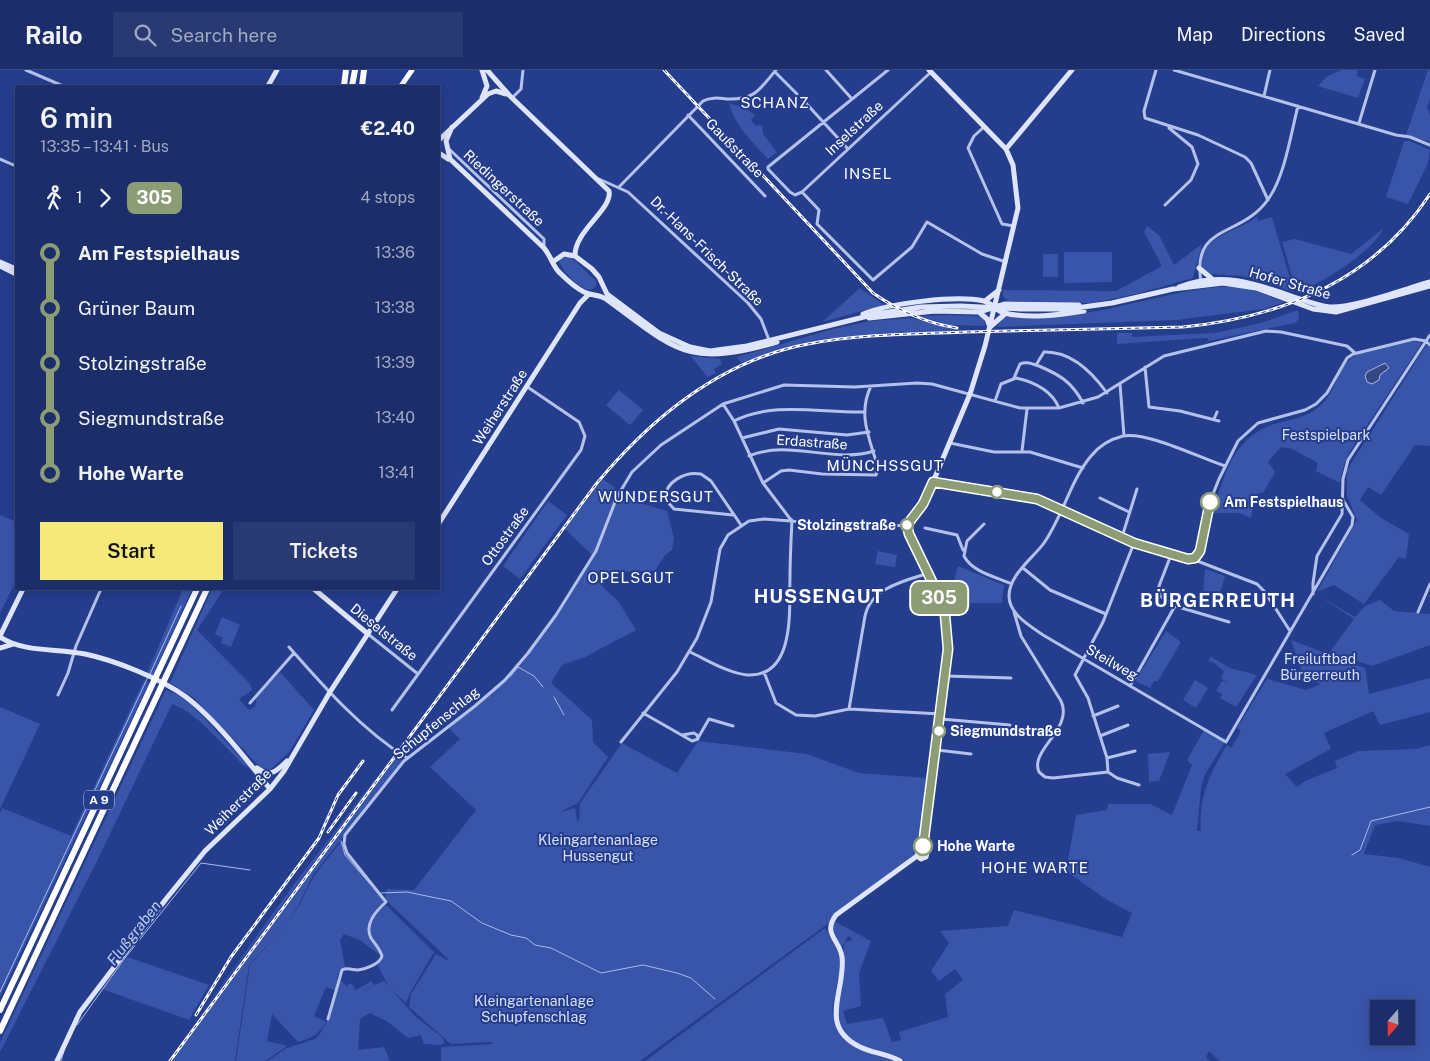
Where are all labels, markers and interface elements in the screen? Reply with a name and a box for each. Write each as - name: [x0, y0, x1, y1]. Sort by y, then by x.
- search box: [113, 12, 463, 57]
- text: Railo: [25, 21, 83, 49]
- icon: search: [131, 21, 159, 49]
- text: Search here: [171, 24, 277, 46]
- text: Map: [1176, 24, 1213, 45]
- text: Directions: [1241, 24, 1326, 45]
- text: Saved: [1354, 24, 1405, 45]
- district label: SCHANZ: [740, 94, 810, 111]
- street label: Inselstraße: [822, 97, 886, 159]
- text: 6 min: [40, 101, 113, 134]
- street label: Gaußstraße: [703, 115, 767, 181]
- text: €2.40: [361, 117, 415, 139]
- text: 13:35 – 13:41 · Bus: [40, 137, 169, 156]
- street label: Riedingerstraße: [460, 147, 548, 229]
- district label: INSEL: [844, 165, 892, 182]
- icon: walk: [40, 184, 68, 212]
- icon: forward: [91, 184, 119, 212]
- text: 305: [137, 187, 172, 208]
- text: 1: [76, 188, 83, 207]
- text: 4 stops: [361, 188, 415, 207]
- street label: Dr.-Hans-Frisch-Straße: [647, 193, 767, 309]
- text: Am Festspielhaus: [78, 242, 240, 264]
- text: 13:36: [375, 243, 415, 262]
- street label: Hofer Straße: [1247, 264, 1333, 302]
- text: Grüner Baum: [78, 297, 195, 319]
- text: 13:38: [374, 298, 415, 317]
- text: Stolzingstraße: [78, 352, 207, 374]
- text: 13:39: [375, 353, 415, 372]
- street label: Weiherstraße: [470, 366, 530, 448]
- text: Siegmundstraße: [78, 407, 224, 429]
- text: 13:40: [375, 408, 415, 427]
- park label: Festspielpark: [1282, 427, 1370, 443]
- street label: Erdastraße: [776, 432, 848, 452]
- district label: MÜNCHSSGUT: [826, 456, 944, 474]
- text: Hohe Warte: [78, 462, 184, 484]
- text: 13:41: [378, 463, 415, 482]
- unlabelled marker: [990, 485, 1004, 499]
- district label: WUNDERSGUT: [598, 488, 714, 505]
- marker: Am Festspielhaus: [1200, 492, 1220, 512]
- place label: Am Festspielhaus: [1224, 494, 1343, 510]
- street label: Ottostraße: [478, 503, 532, 569]
- place label: Stolzingstraße: [797, 517, 896, 533]
- marker: Stolzingstraße: [900, 518, 914, 532]
- button: Start: [40, 522, 223, 580]
- button: Tickets: [233, 522, 415, 580]
- district label: OPELSGUT: [587, 569, 675, 586]
- line badge: 305: [910, 582, 968, 614]
- district label: HUSSENGUT: [754, 585, 884, 607]
- text: 305: [921, 587, 957, 608]
- district label: BÜRGERREUTH: [1140, 589, 1296, 611]
- street label: Dieselstraße: [347, 600, 421, 664]
- street label: Steilweg: [1083, 641, 1141, 683]
- park label: Freiluftbad Bürgerreuth: [1280, 651, 1360, 683]
- street label: Schupfenschlag: [390, 683, 482, 763]
- place label: Siegmundstraße: [950, 723, 1062, 739]
- marker: Siegmundstraße: [932, 724, 946, 738]
- street label: Weiherstraße: [202, 765, 275, 838]
- road number: A 9: [84, 790, 114, 810]
- park label: Kleingartenanlage Hussengut: [538, 832, 658, 864]
- marker: Hohe Warte: [913, 836, 933, 856]
- place label: Hohe Warte: [937, 838, 1015, 854]
- district label: HOHE WARTE: [981, 859, 1089, 876]
- water label: Flußgraben: [103, 897, 164, 968]
- park label: Kleingartenanlage Schupfenschlag: [474, 993, 594, 1025]
- north arrow: [1370, 1000, 1415, 1045]
- map controls: [1370, 1000, 1415, 1045]

